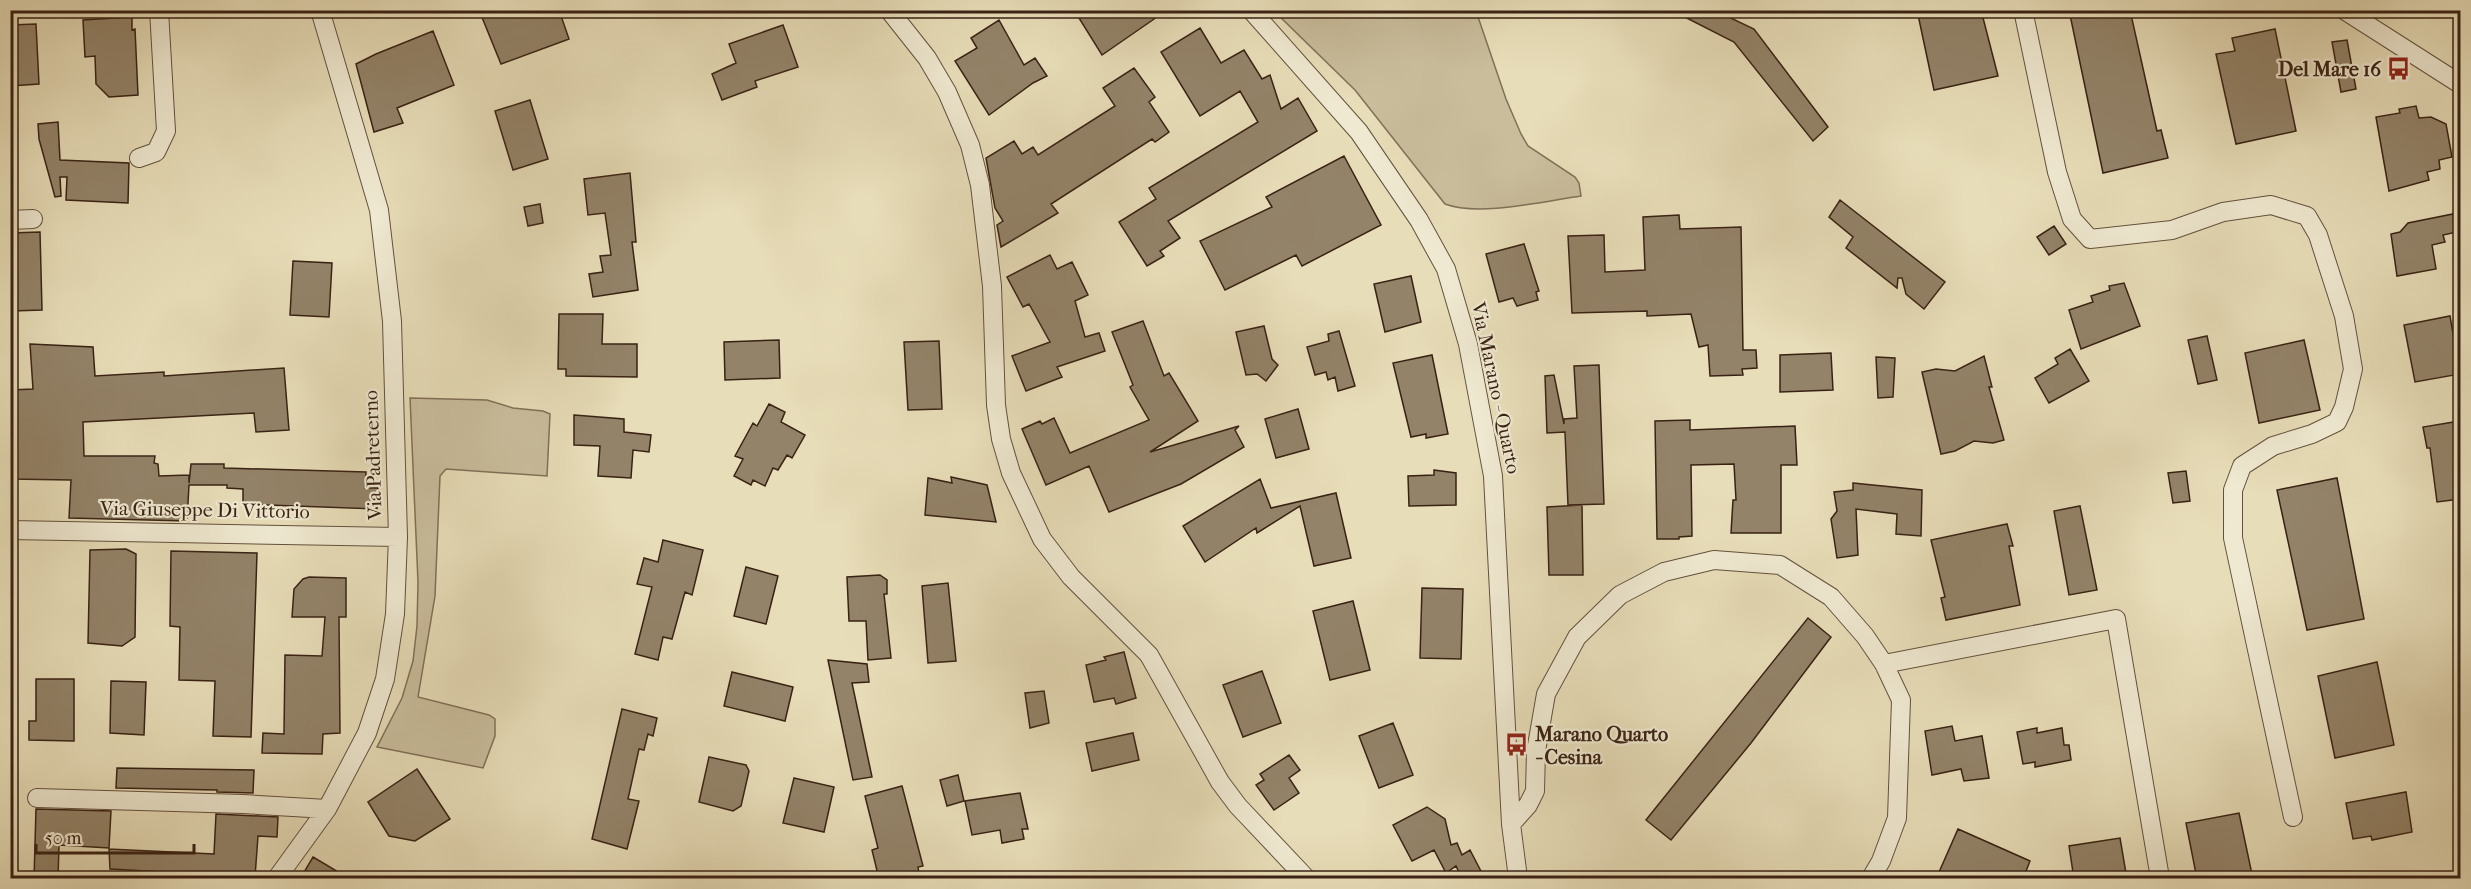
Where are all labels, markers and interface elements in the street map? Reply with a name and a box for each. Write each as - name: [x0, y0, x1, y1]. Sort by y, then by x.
- bus stop icon: Del Mare 16: [2386, 56, 2412, 82]
- place label: Del Mare 16: [2278, 58, 2382, 81]
- street label: Via Marano - Quarto: [1466, 299, 1525, 476]
- street label: Via Padreterno: [359, 390, 387, 521]
- street label: Via Giuseppe Di Vittorio: [99, 497, 310, 523]
- place label: Marano Quarto - Cesina: [1534, 723, 1668, 769]
- bus stop icon: Marano Quarto - Cesina: [1504, 732, 1530, 758]
- scale bar: [36, 817, 194, 855]
- text: 50 m: [45, 828, 82, 849]

